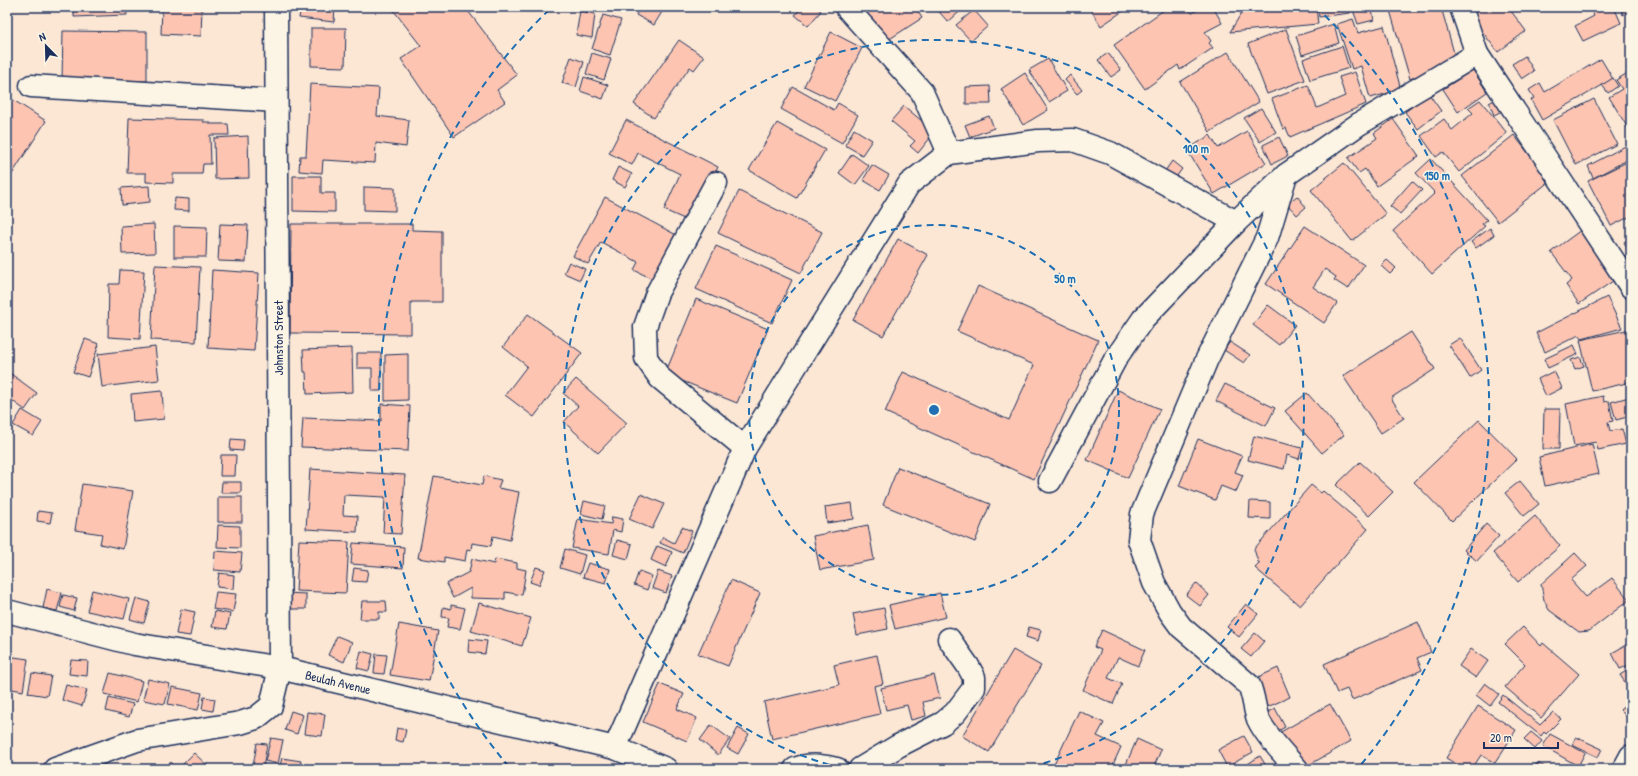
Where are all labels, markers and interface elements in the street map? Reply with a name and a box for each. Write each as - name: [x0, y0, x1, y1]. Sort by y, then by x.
- north arrow: [26, 26, 66, 66]
- text: N: [37, 29, 48, 44]
- text: 100 m: [1183, 140, 1209, 157]
- text: 150 m: [1424, 167, 1450, 184]
- text: 50 m: [1054, 270, 1076, 287]
- street label: Johnston Street: [269, 300, 287, 376]
- centre of rings: [927, 403, 941, 417]
- street label: Beulah Avenue: [303, 665, 373, 698]
- scale bar: [1484, 724, 1558, 750]
- text: 20 m: [1490, 729, 1512, 746]

